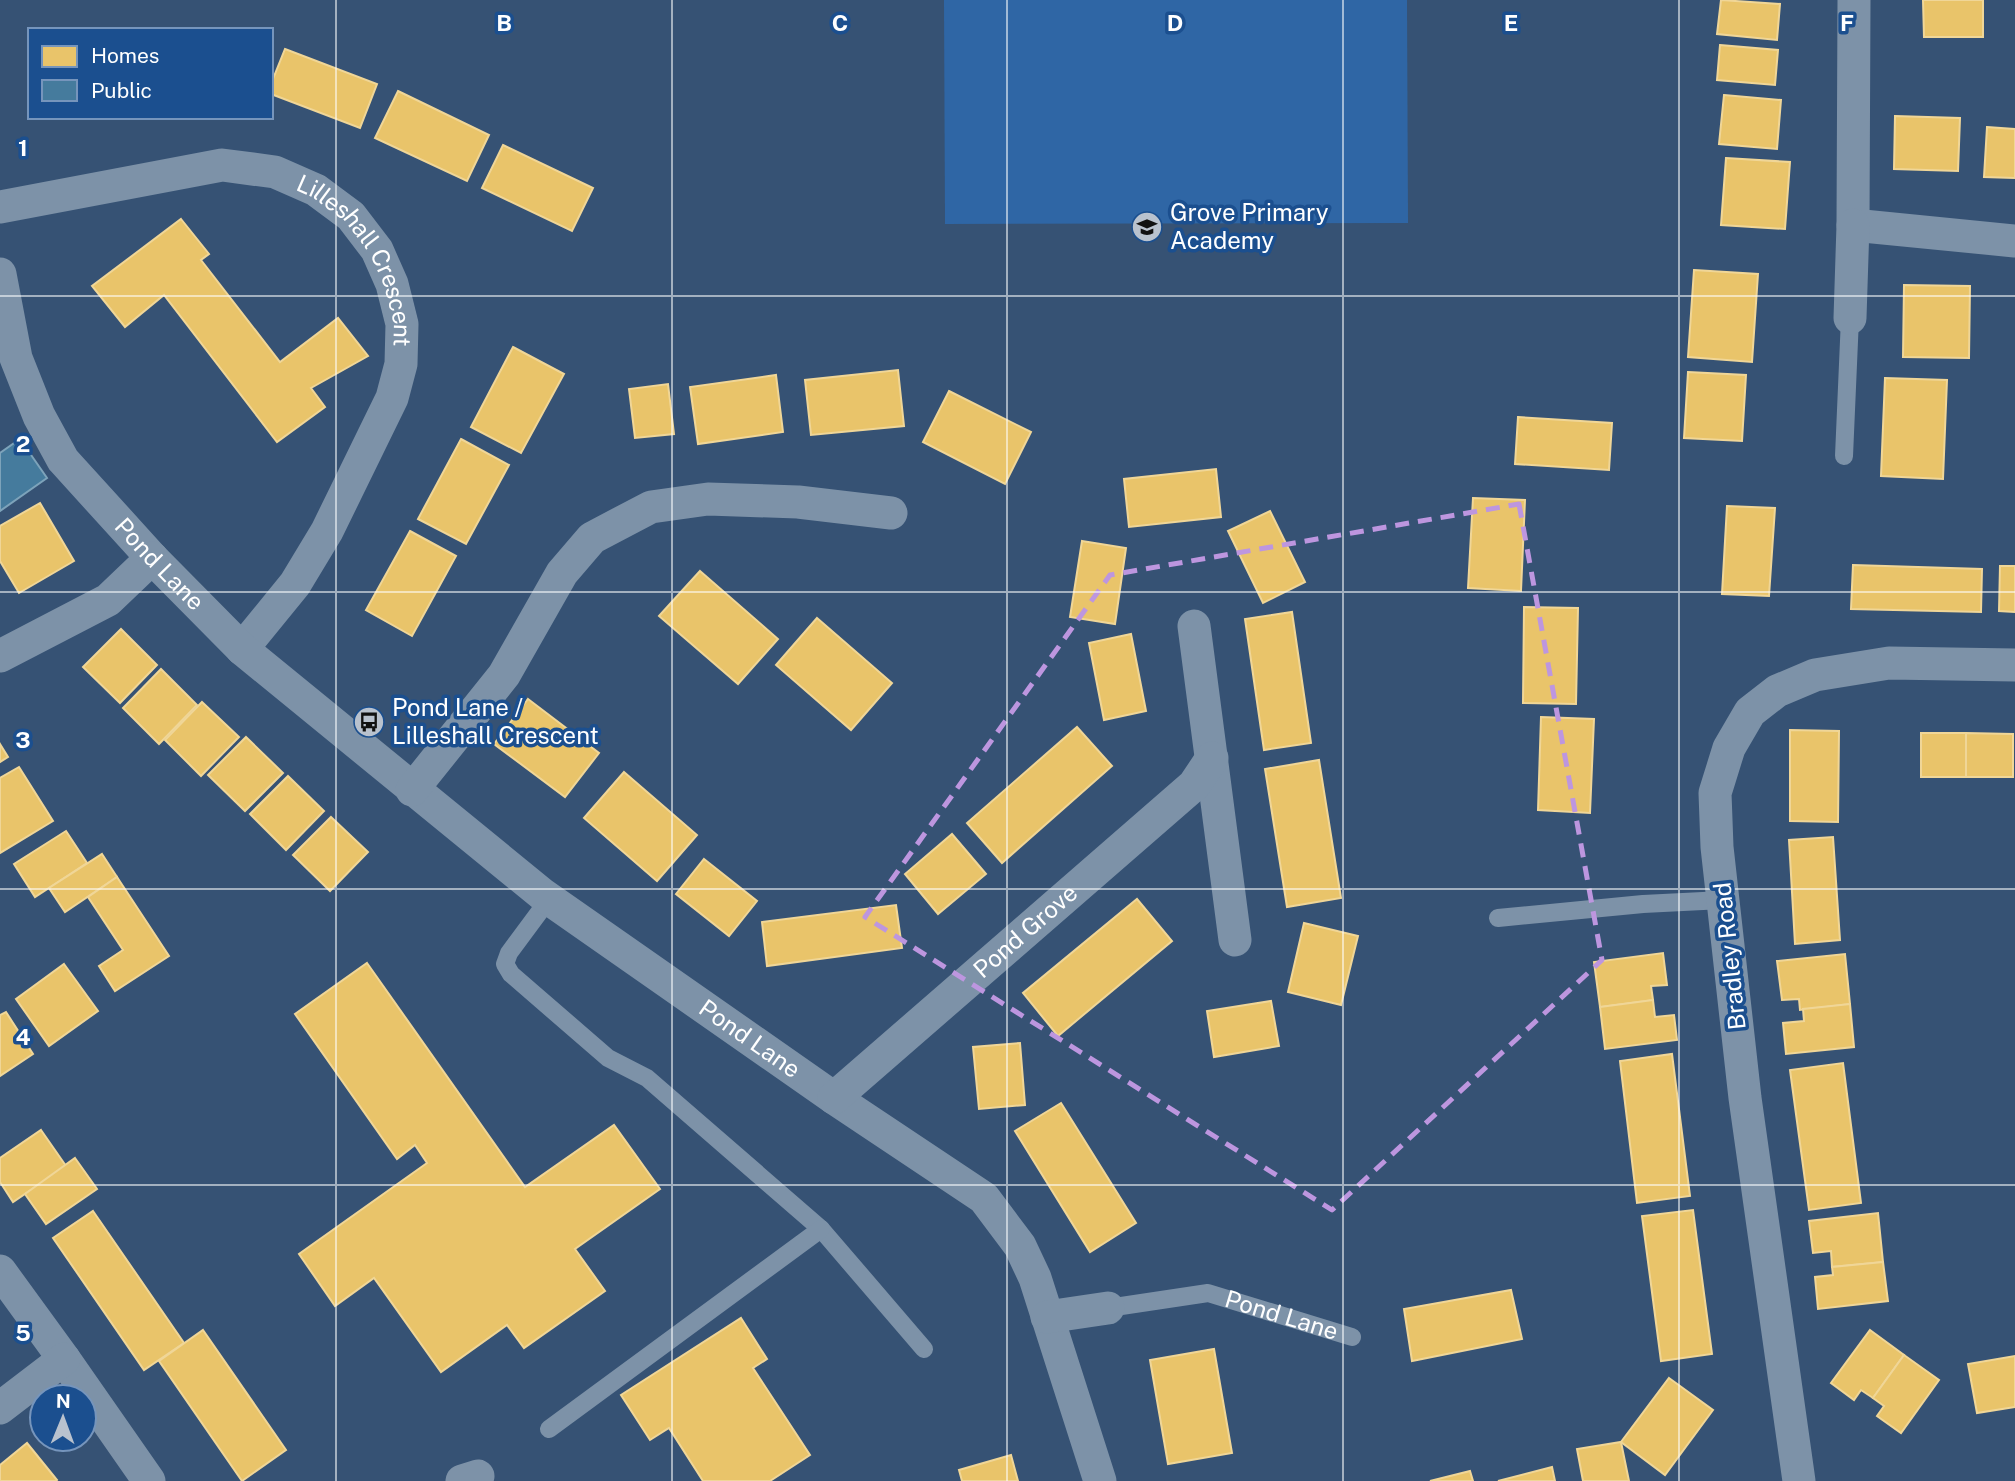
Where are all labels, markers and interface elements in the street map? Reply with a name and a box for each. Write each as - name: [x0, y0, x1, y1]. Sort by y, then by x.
- text: B: [496, 9, 512, 36]
- text: C: [832, 9, 848, 36]
- text: D: [1167, 9, 1183, 36]
- text: E: [1504, 9, 1518, 36]
- text: F: [1840, 9, 1854, 36]
- legend: [28, 28, 273, 119]
- text: Homes: [91, 43, 159, 68]
- text: Public: [91, 78, 152, 103]
- text: 1: [18, 134, 28, 161]
- street label: Lilleshall Crescent: [293, 168, 417, 347]
- place label: Grove Primary Academy: [1170, 198, 1329, 254]
- school or university icon: Grove Primary Academy: [1130, 210, 1164, 244]
- text: 2: [16, 430, 30, 457]
- street label: Pond Lane: [110, 512, 211, 616]
- place label: Pond Lane / Lilleshall Crescent: [392, 693, 599, 749]
- bus stop icon: Pond Lane / Lilleshall Crescent: [352, 705, 386, 739]
- text: 3: [15, 726, 31, 753]
- street label: Pond Grove: [967, 878, 1083, 983]
- street label: Bradley Road: [1707, 881, 1751, 1031]
- street label: Pond Lane: [694, 993, 806, 1083]
- text: 4: [15, 1023, 31, 1050]
- street label: Pond Lane: [1222, 1284, 1342, 1345]
- text: 5: [15, 1319, 31, 1346]
- north arrow: [28, 1383, 98, 1453]
- text: N: [56, 1390, 71, 1412]

